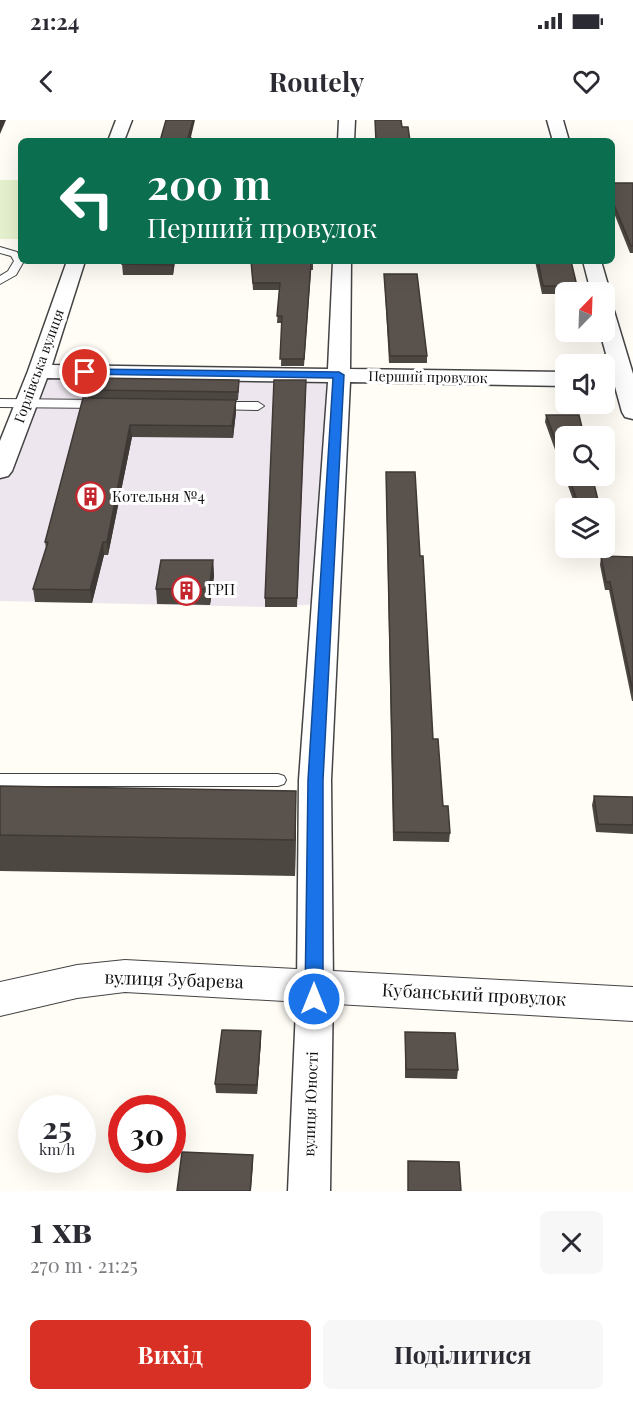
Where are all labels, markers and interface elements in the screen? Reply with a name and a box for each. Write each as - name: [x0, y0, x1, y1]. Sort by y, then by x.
- text: 21:24: [30, 6, 79, 36]
- text: Routely: [269, 63, 364, 99]
- icon: back: [30, 65, 63, 98]
- icon: heart: [570, 65, 603, 98]
- text: 200 m: [147, 155, 271, 211]
- icon: left: [48, 162, 126, 240]
- text: Перший провулок: [147, 209, 377, 245]
- north arrow: [555, 282, 615, 342]
- map controls: [555, 282, 615, 558]
- street label: Горлівська вулиця: [9, 306, 68, 425]
- pin: [59, 346, 110, 397]
- button: sound: [555, 354, 615, 414]
- icon: arrive: [68, 355, 101, 388]
- street label: Перший провулок: [368, 366, 488, 387]
- button: search: [555, 426, 615, 486]
- building icon: Котельня №4: [75, 481, 107, 513]
- place label: Котельня №4: [112, 486, 205, 506]
- button: layers: [555, 498, 615, 558]
- building icon: ГРП: [170, 574, 202, 606]
- place label: ГРП: [207, 579, 235, 599]
- street label: вулиця Зубарєва: [104, 965, 244, 993]
- position arrow: [282, 967, 346, 1031]
- street label: Кубанський провулок: [381, 977, 567, 1011]
- street label: вулиця Юності: [298, 1050, 322, 1157]
- speed limit sign: 30: [108, 1095, 186, 1173]
- text: 25: [42, 1107, 72, 1147]
- text: km/h: [39, 1139, 75, 1159]
- text: 1 хв: [30, 1204, 92, 1252]
- button: close: [540, 1211, 603, 1274]
- text: 270 m · 21:25: [30, 1251, 138, 1278]
- button: Вихід: [30, 1320, 311, 1389]
- button: Поділитися: [323, 1320, 603, 1389]

